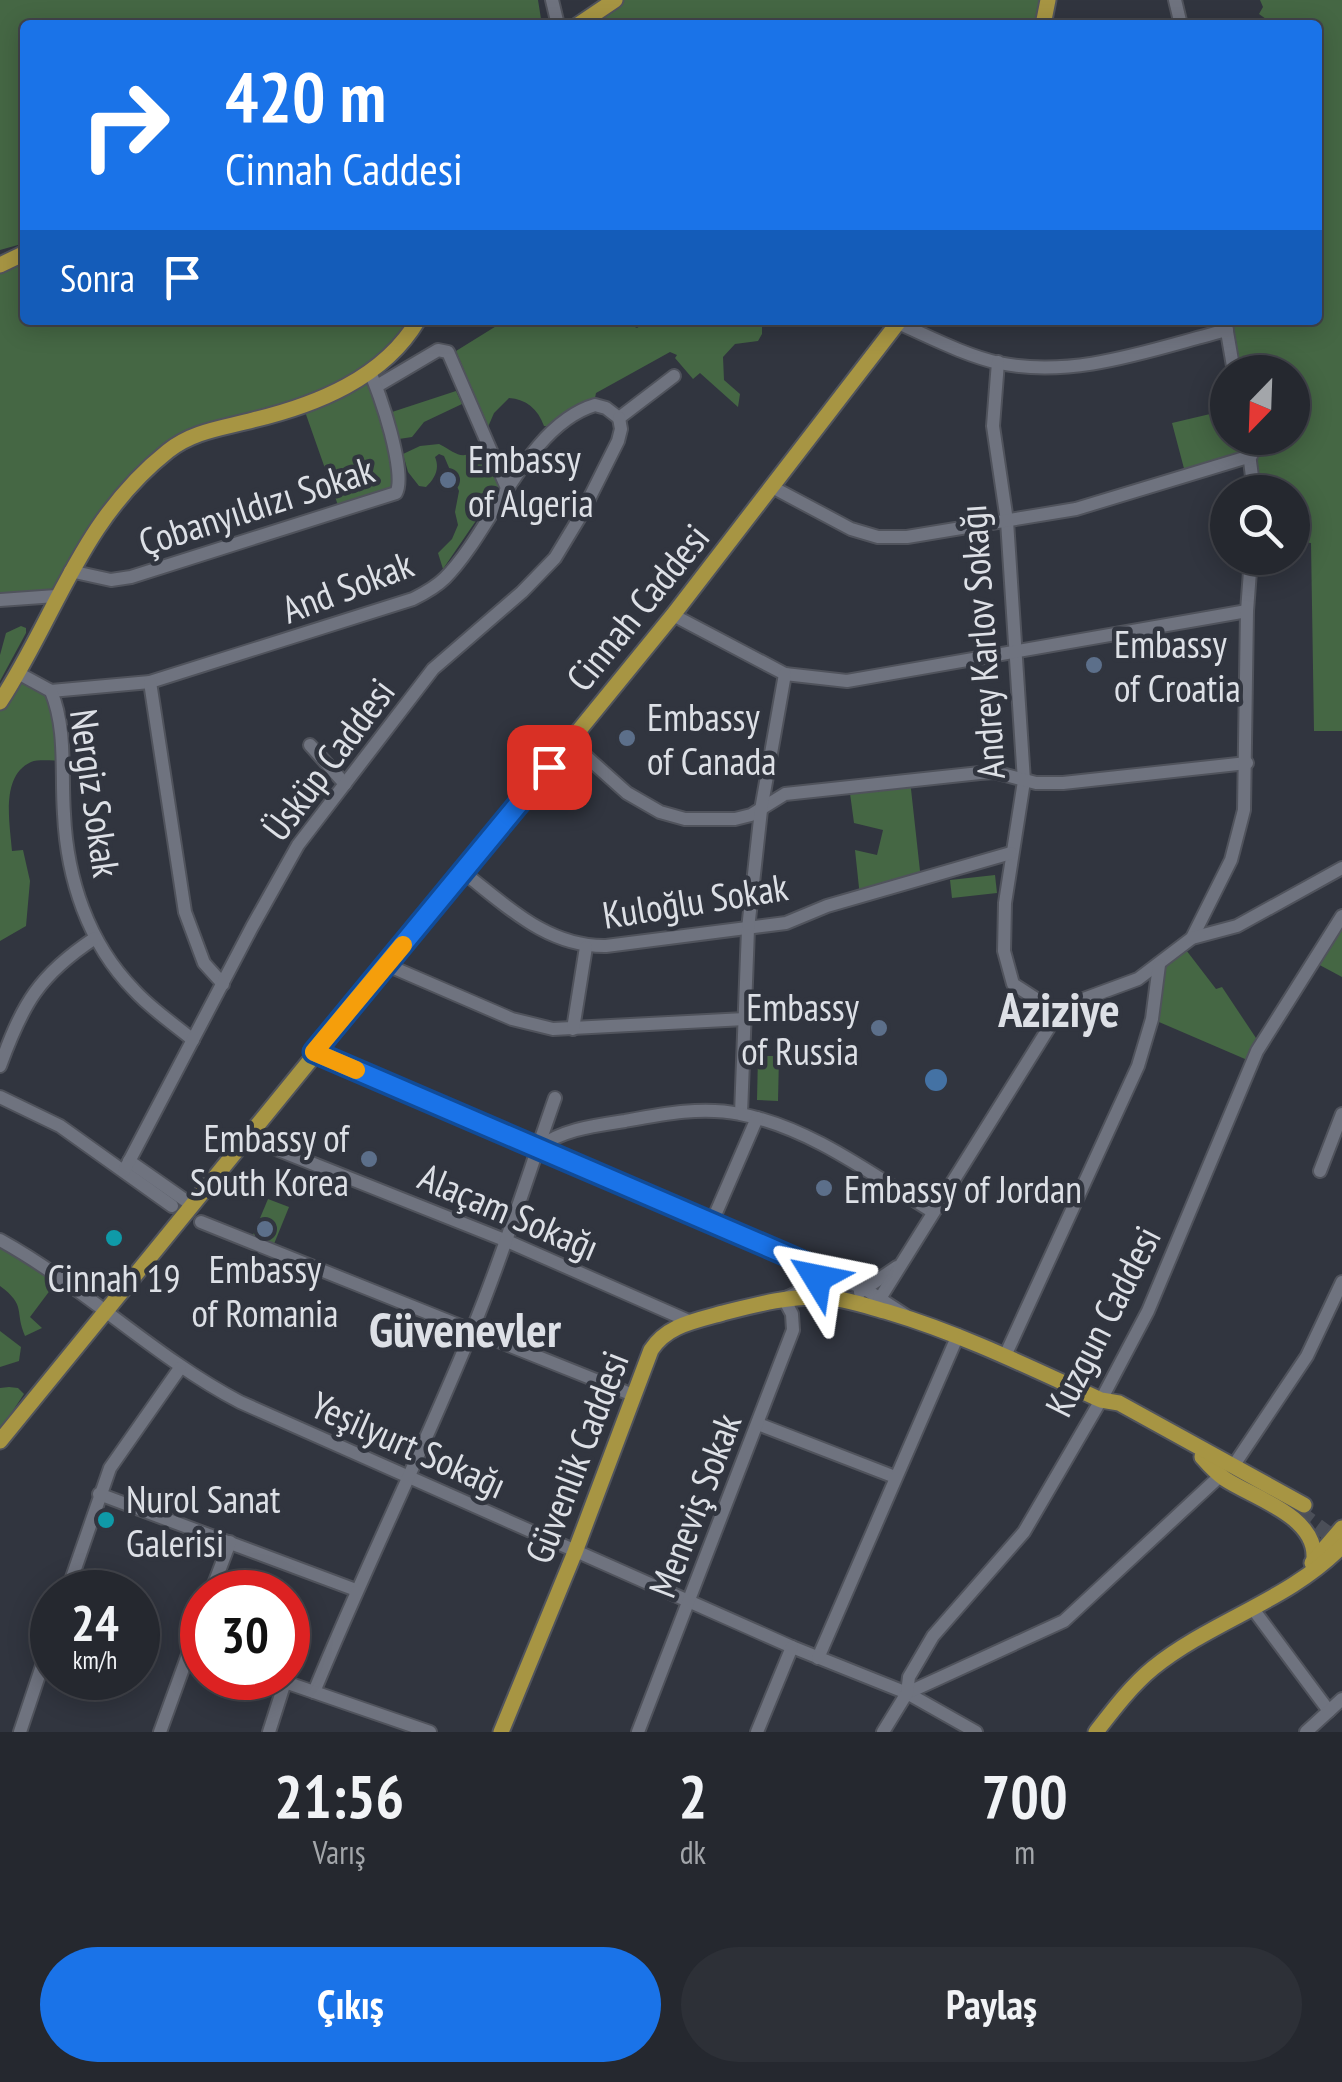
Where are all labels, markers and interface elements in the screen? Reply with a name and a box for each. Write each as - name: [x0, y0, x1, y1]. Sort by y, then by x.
- text: 420 m: [225, 51, 386, 141]
- icon: right: [60, 60, 190, 190]
- text: Cinnah Caddesi: [225, 139, 463, 197]
- icon: arrive: [155, 250, 210, 305]
- text: Sonra: [60, 253, 135, 302]
- north arrow: [1210, 355, 1310, 455]
- map controls: [1210, 355, 1310, 575]
- place label: Embassy of Algeria: [468, 434, 594, 527]
- street label: Çobanyıldızı Sokak: [132, 444, 380, 566]
- marker: Embassy of Algeria: [437, 469, 459, 491]
- button: search: [1210, 475, 1310, 575]
- street label: Andrey Karlov Sokağı: [947, 503, 1015, 781]
- street label: Cinnah Caddesi: [555, 514, 719, 700]
- street label: And Sokak: [274, 539, 420, 633]
- place label: Embassy of Croatia: [1114, 619, 1241, 712]
- marker: Embassy of Croatia: [1083, 654, 1105, 676]
- street label: Üsküp Caddesi: [251, 668, 405, 850]
- place label: Embassy of Canada: [647, 692, 777, 785]
- street label: Nergiz Sokak: [60, 706, 132, 881]
- pin: [507, 725, 592, 810]
- marker: Embassy of Canada: [616, 727, 638, 749]
- icon: arrive: [522, 740, 577, 795]
- street label: Kuloğlu Sokak: [599, 861, 791, 939]
- district label: Aziziye: [997, 978, 1120, 1040]
- place label: Embassy of Russia: [741, 982, 860, 1075]
- marker: Embassy of Russia: [868, 1017, 890, 1039]
- place label: Embassy of South Korea: [190, 1113, 350, 1206]
- marker: Embassy of South Korea: [358, 1148, 380, 1170]
- street label: Alaçam Sokağı: [412, 1151, 606, 1271]
- place label: Embassy of Jordan: [844, 1164, 1082, 1213]
- marker: Embassy of Jordan: [813, 1177, 835, 1199]
- marker: Embassy of Romania: [254, 1218, 276, 1240]
- street label: Kuzgun Caddesi: [1033, 1218, 1171, 1424]
- position arrow: [765, 1226, 869, 1330]
- marker: Cinnah 19: [103, 1227, 125, 1249]
- place label: Embassy of Romania: [191, 1244, 339, 1337]
- place label: Cinnah 19: [47, 1253, 181, 1302]
- district label: Güvenevler: [369, 1298, 562, 1360]
- street label: Güvenlik Caddesi: [513, 1344, 639, 1570]
- street label: Yeşilyurt Sokağı: [304, 1379, 514, 1509]
- street label: Meneviş Sokak: [637, 1406, 752, 1604]
- place label: Nurol Sanat Galerisi: [126, 1474, 281, 1567]
- marker: Nurol Sanat Galerisi: [95, 1509, 117, 1531]
- speed limit sign: 30: [180, 1570, 310, 1700]
- text: 24: [71, 1590, 119, 1655]
- text: km/h: [73, 1644, 117, 1676]
- text: 21:56: [274, 1757, 404, 1835]
- text: 2: [679, 1757, 707, 1835]
- text: 700: [982, 1757, 1068, 1835]
- text: Varış: [313, 1831, 366, 1873]
- text: dk: [680, 1831, 706, 1873]
- text: m: [1014, 1831, 1035, 1873]
- button: Çıkış: [40, 1947, 661, 2062]
- button: Paylaş: [681, 1947, 1302, 2062]

